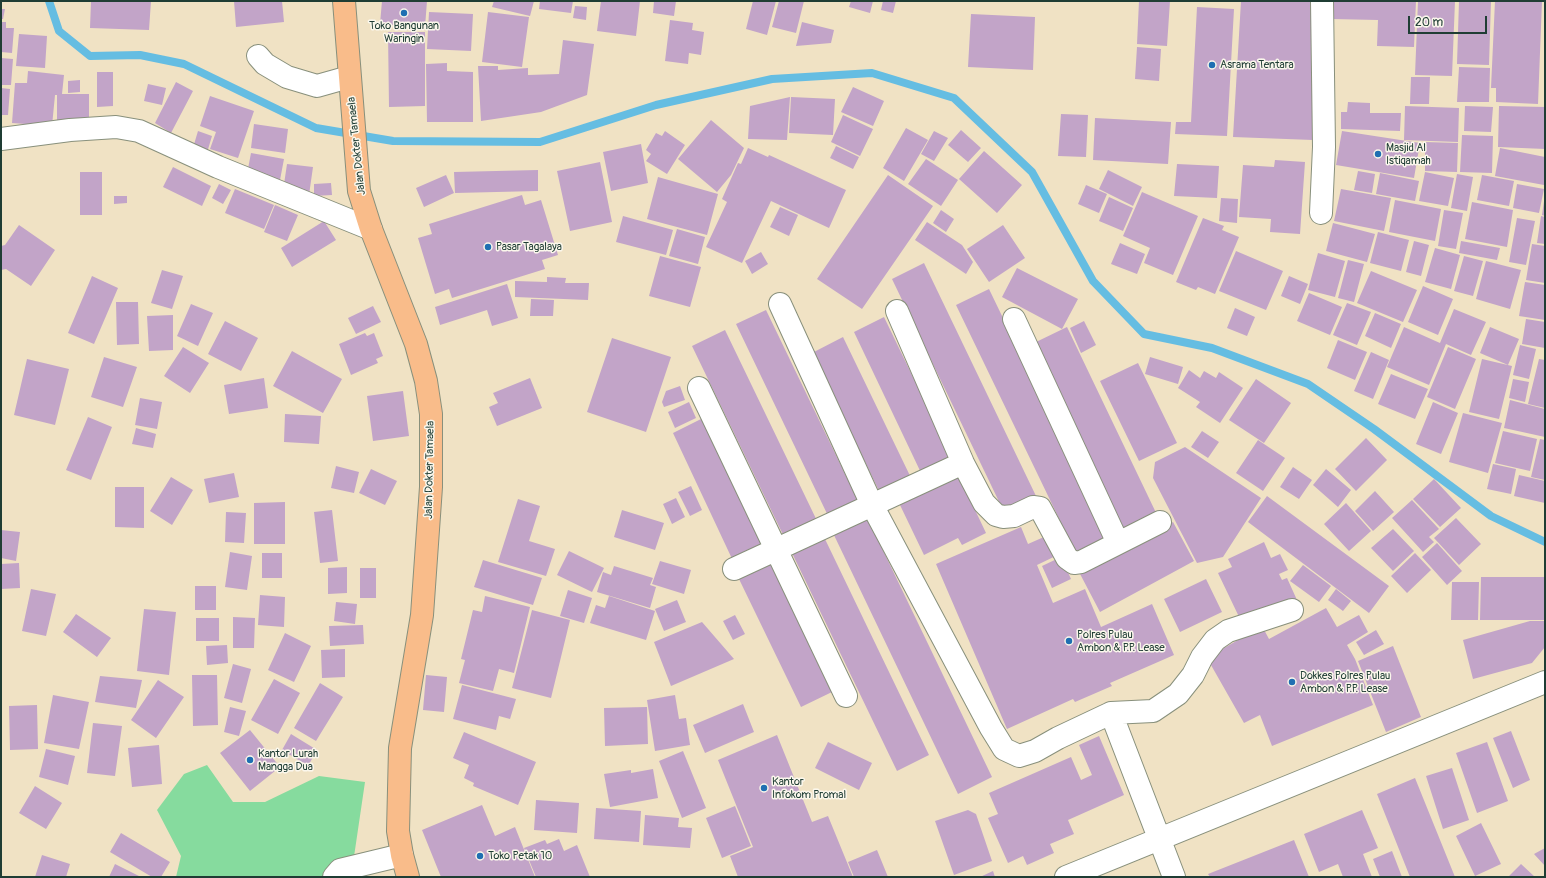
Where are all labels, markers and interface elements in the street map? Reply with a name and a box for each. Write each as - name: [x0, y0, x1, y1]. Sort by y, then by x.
- marker: Toko Bangunan Waringin: [399, 8, 409, 18]
- scale bar: [1410, 8, 1489, 34]
- text: 20 m: [1415, 15, 1443, 30]
- place label: Toko Bangunan Waringin: [369, 19, 439, 45]
- place label: Asrama Tentara: [1220, 58, 1294, 72]
- marker: Asrama Tentara: [1207, 60, 1217, 70]
- street label: Jalan Dokter Tamaela: [345, 96, 369, 196]
- place label: Masjid Al Istiqamah: [1386, 141, 1431, 167]
- marker: Masjid Al Istiqamah: [1373, 149, 1383, 159]
- place label: Pasar Tagalaya: [496, 240, 562, 254]
- marker: Pasar Tagalaya: [483, 242, 493, 252]
- street label: Jalan Dokter Tamaela: [423, 421, 437, 519]
- place label: Polres Pulau Ambon & P.P. Lease: [1077, 628, 1165, 654]
- marker: Polres Pulau Ambon & P.P. Lease: [1064, 636, 1074, 646]
- place label: Dokkes Polres Pulau Ambon & P.P. Lease: [1300, 669, 1390, 695]
- marker: Dokkes Polres Pulau Ambon & P.P. Lease: [1287, 677, 1297, 687]
- place label: Kantor Lurah Mangga Dua: [258, 747, 318, 773]
- marker: Kantor Lurah Mangga Dua: [245, 755, 255, 765]
- place label: Kantor Infokom Promal: [772, 775, 846, 801]
- marker: Kantor Infokom Promal: [759, 783, 769, 793]
- place label: Toko Petak 10: [488, 849, 552, 863]
- marker: Toko Petak 10: [475, 851, 485, 861]

